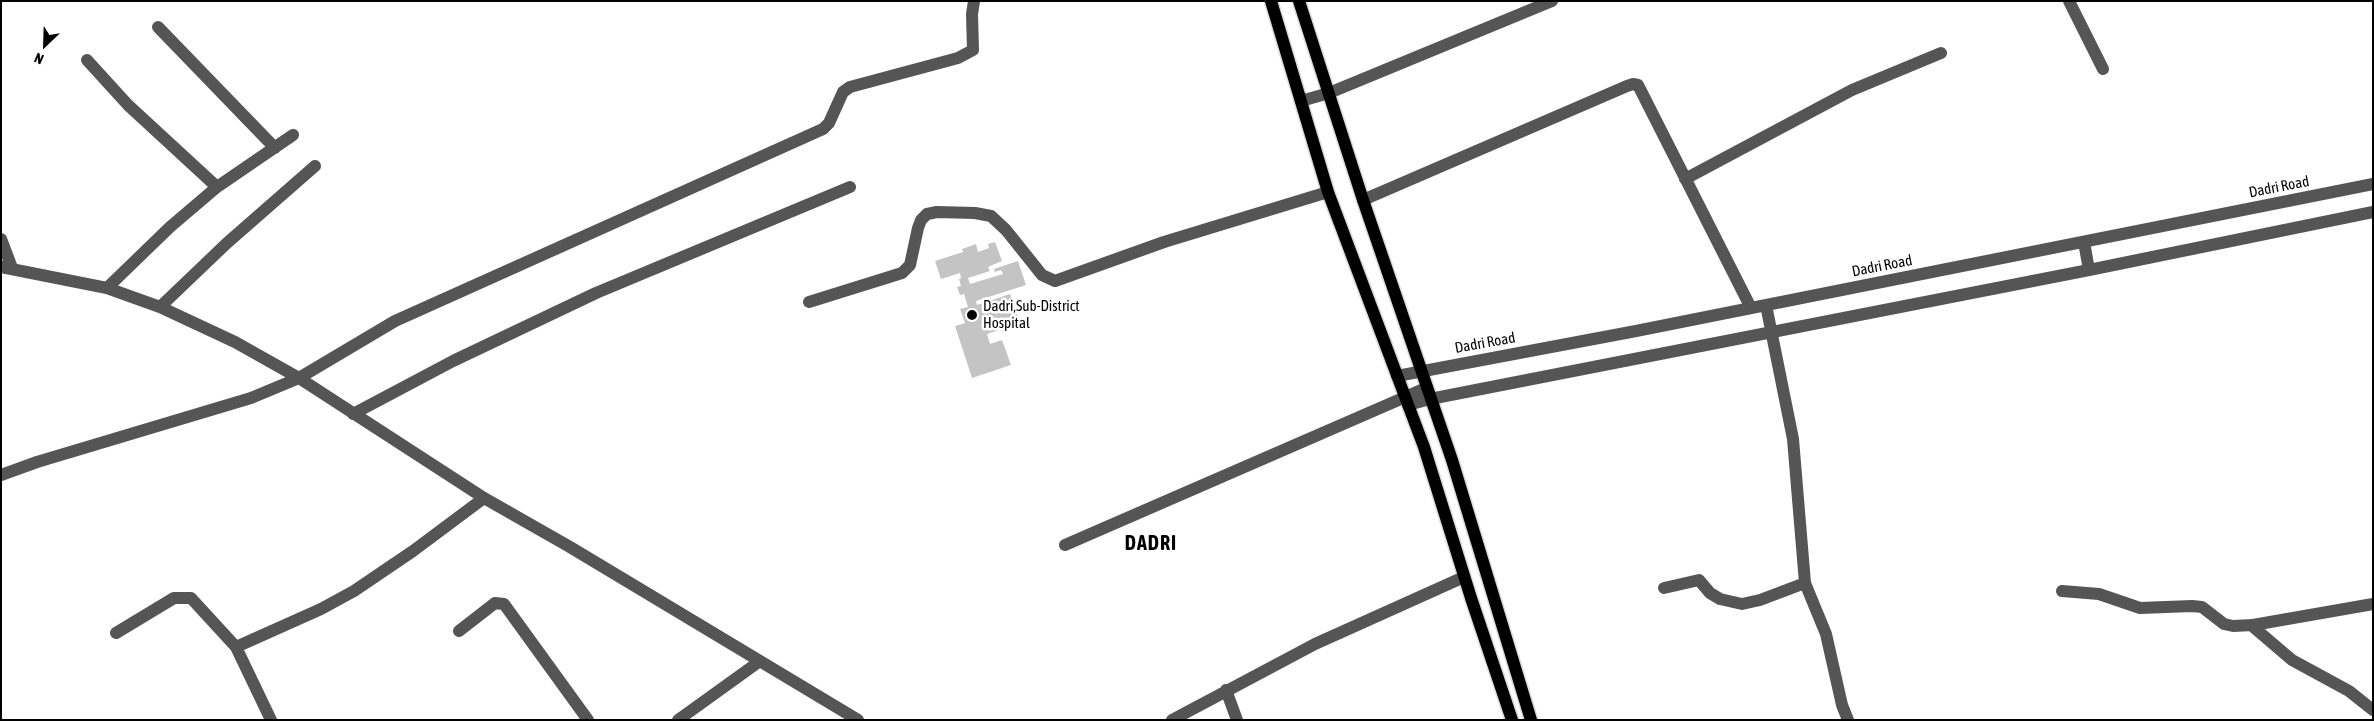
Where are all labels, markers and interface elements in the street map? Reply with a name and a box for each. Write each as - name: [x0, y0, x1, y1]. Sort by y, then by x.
- north arrow: [20, 20, 70, 70]
- text: N: [32, 50, 46, 68]
- street label: Dadri Road: [2247, 172, 2311, 202]
- street label: Dadri Road: [1850, 251, 1914, 281]
- place label: Dadri,Sub-District Hospital: [983, 297, 1080, 332]
- marker: Dadri,Sub-District Hospital: [965, 308, 979, 322]
- street label: Dadri Road: [1453, 329, 1517, 357]
- district label: DADRI: [1124, 532, 1178, 556]

